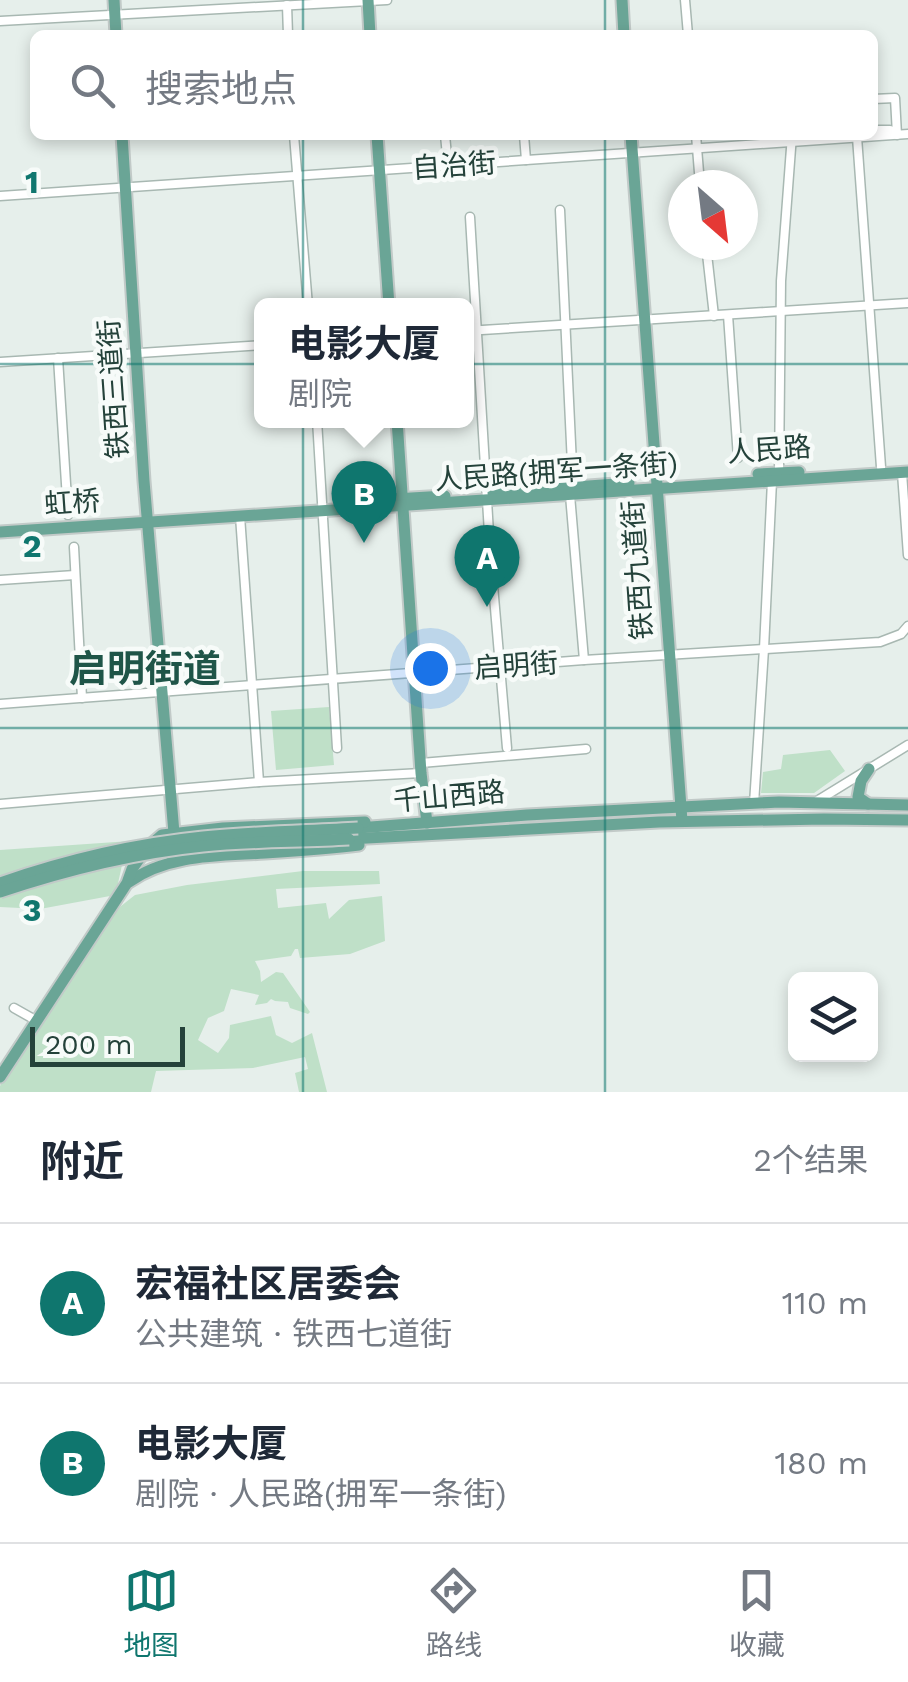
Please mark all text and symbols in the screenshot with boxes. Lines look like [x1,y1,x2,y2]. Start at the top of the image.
search box [30,30,878,140]
icon: search [65,58,120,113]
text: 搜索地点 [145,67,297,111]
street label: 自治街 [411,146,497,185]
text: 1 [25,163,39,201]
north arrow [668,170,758,260]
popup [254,298,474,428]
street label: 铁西三道街 [92,318,135,460]
text: 电影大厦 [288,322,440,366]
text: 剧院 [288,375,352,413]
street label: 人民路 [726,430,812,469]
street label: 人民路(拥军一条街) [433,447,679,496]
pin: B [332,460,396,543]
street label: 虹桥 [43,484,101,521]
street label: 铁西九道街 [616,499,659,641]
pin: A [454,524,520,607]
text: 2 [22,527,42,565]
your location [405,643,456,694]
street label: 启明街 [473,646,559,685]
district label: 启明街道 [69,647,221,691]
street label: 千山西路 [392,775,506,818]
text: 3 [23,891,41,929]
map controls [788,972,878,1062]
button: layers [788,972,878,1062]
scale bar [30,1022,185,1066]
text: 200 m [45,1028,132,1061]
text: 附近 [40,1137,124,1186]
text: 2个结果 [753,1141,868,1179]
text: 宏福社区居委会 [135,1262,401,1306]
text: A [62,1284,83,1322]
text: 110 m [782,1284,868,1322]
text: 公共建筑 · 铁西七道街 [135,1315,452,1353]
text: 电影大厦 [135,1422,287,1466]
text: B [62,1444,83,1482]
text: 180 m [774,1444,868,1482]
text: 剧院 · 人民路(拥军一条街) [135,1475,506,1513]
tab: 地图 [123,1563,179,1663]
tab: 路线 [426,1563,482,1663]
tab: 收藏 [729,1563,785,1663]

